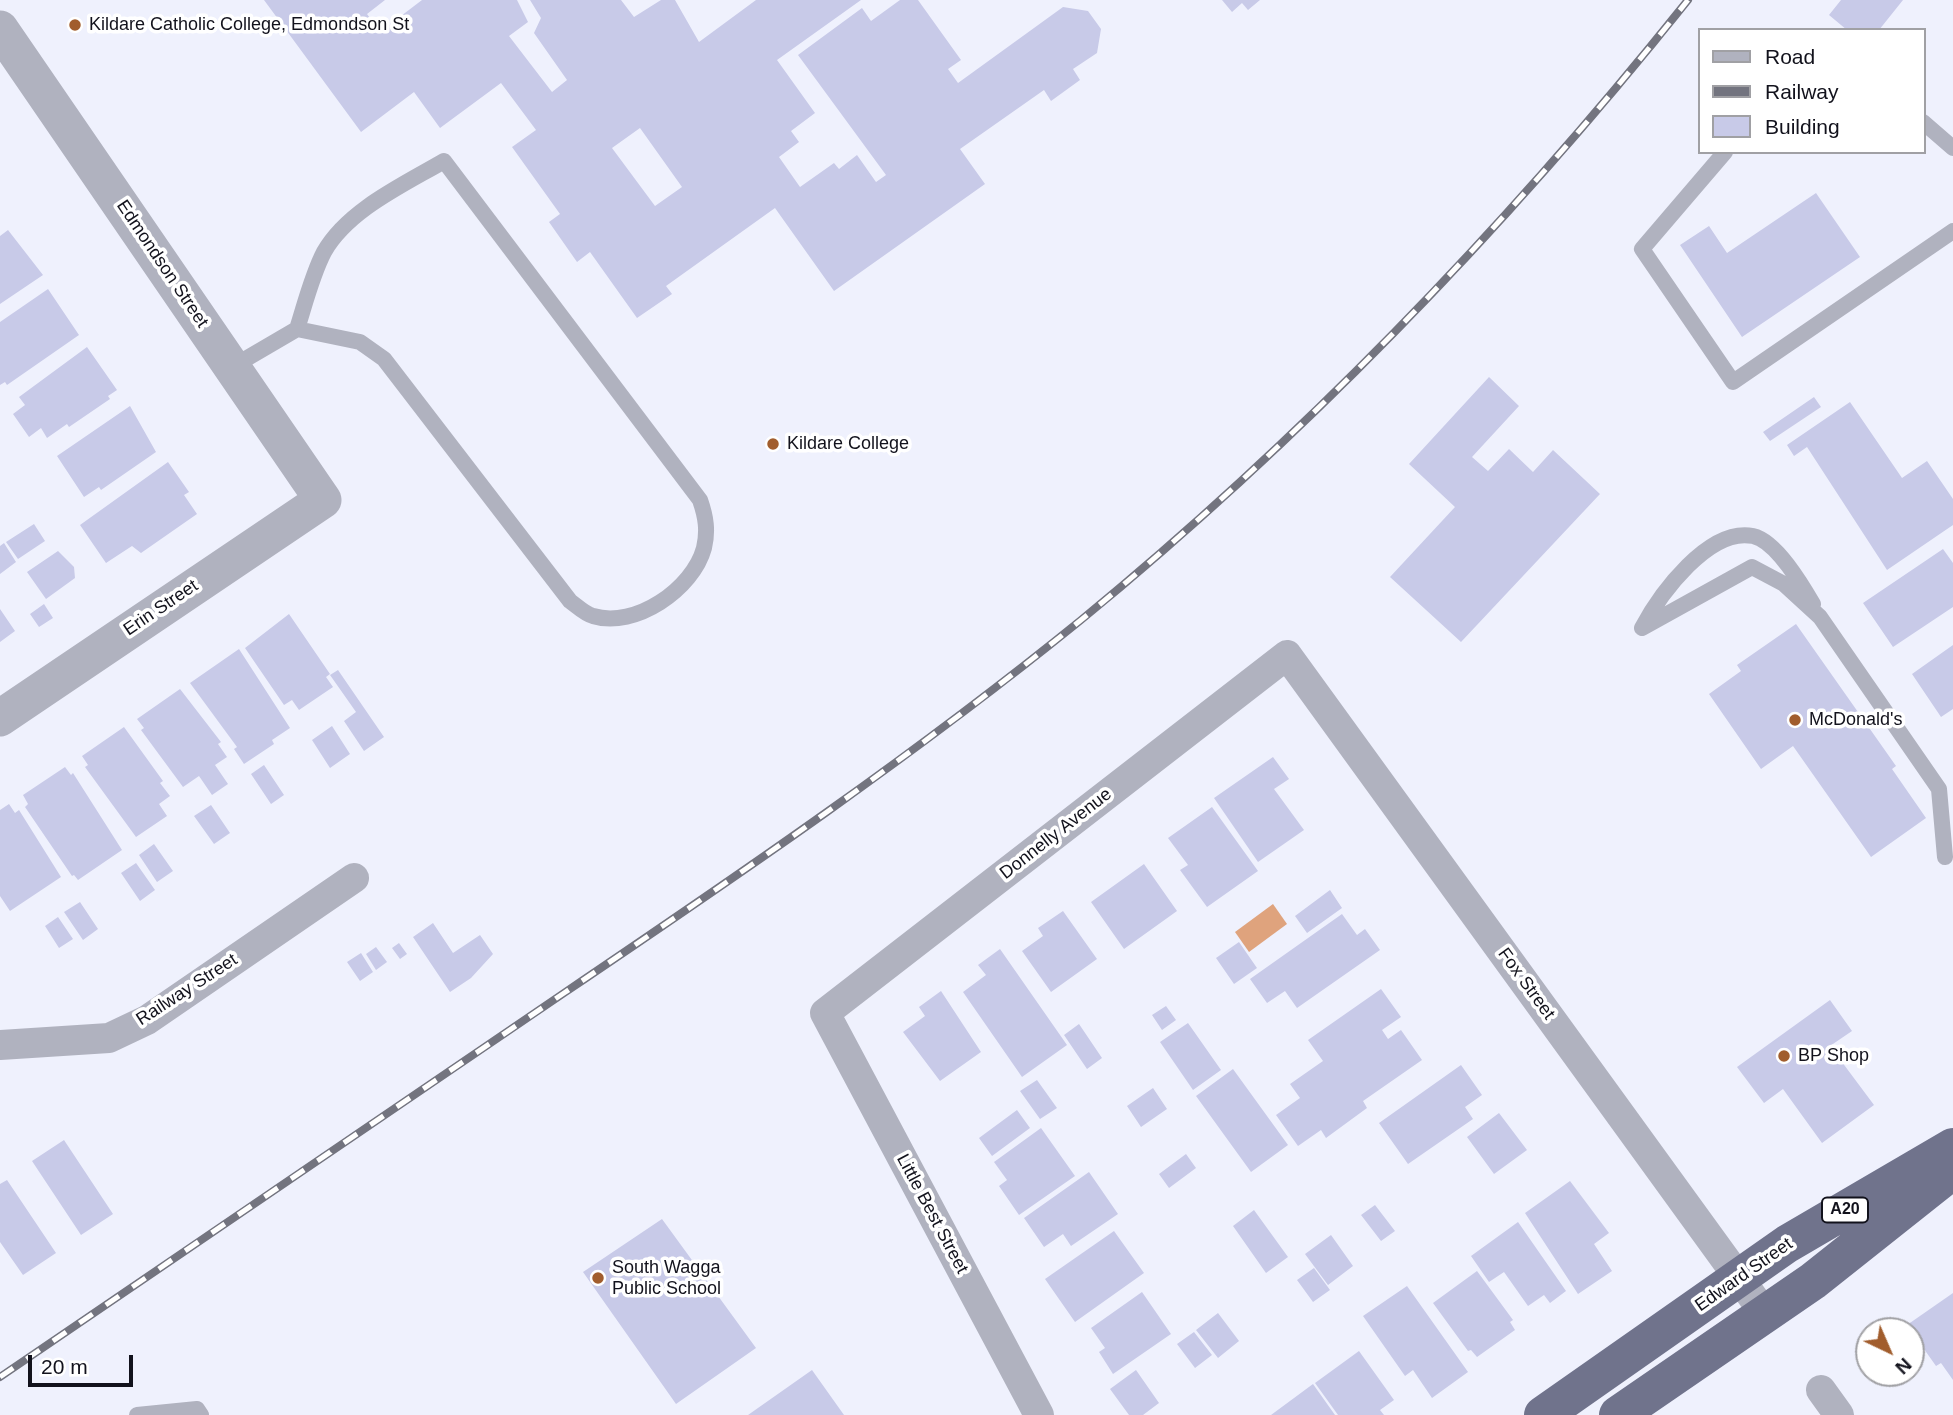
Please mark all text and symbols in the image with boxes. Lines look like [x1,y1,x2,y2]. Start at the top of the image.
place label: Kildare Catholic College, Edmondson St [89,14,409,36]
marker: Kildare Catholic College, Edmondson St [67,17,83,33]
legend [1698,28,1925,154]
text: Road [1765,45,1815,68]
text: Railway [1765,80,1839,103]
text: Building [1765,115,1840,138]
street label: Edmondson Street [111,196,213,332]
place label: Kildare College [787,433,909,455]
marker: Kildare College [765,436,781,452]
street label: Erin Street [120,575,202,641]
place label: McDonald's [1809,709,1902,731]
marker: McDonald's [1787,712,1803,728]
street label: Donnelly Avenue [996,784,1116,884]
street label: Fox Street [1493,944,1559,1024]
street label: Railway Street [132,949,242,1031]
place label: BP Shop [1798,1045,1869,1067]
marker: BP Shop [1776,1048,1792,1064]
street label: Little Best Street [891,1151,973,1277]
road number: A20 [1822,1198,1868,1222]
street label: Edward Street [1691,1233,1797,1317]
place label: South Wagga Public School [612,1257,721,1300]
marker: South Wagga Public School [590,1270,606,1286]
north arrow [1855,1317,1925,1387]
scale bar [32,1342,136,1386]
text: N [1891,1354,1916,1378]
text: 20 m [41,1355,88,1378]

